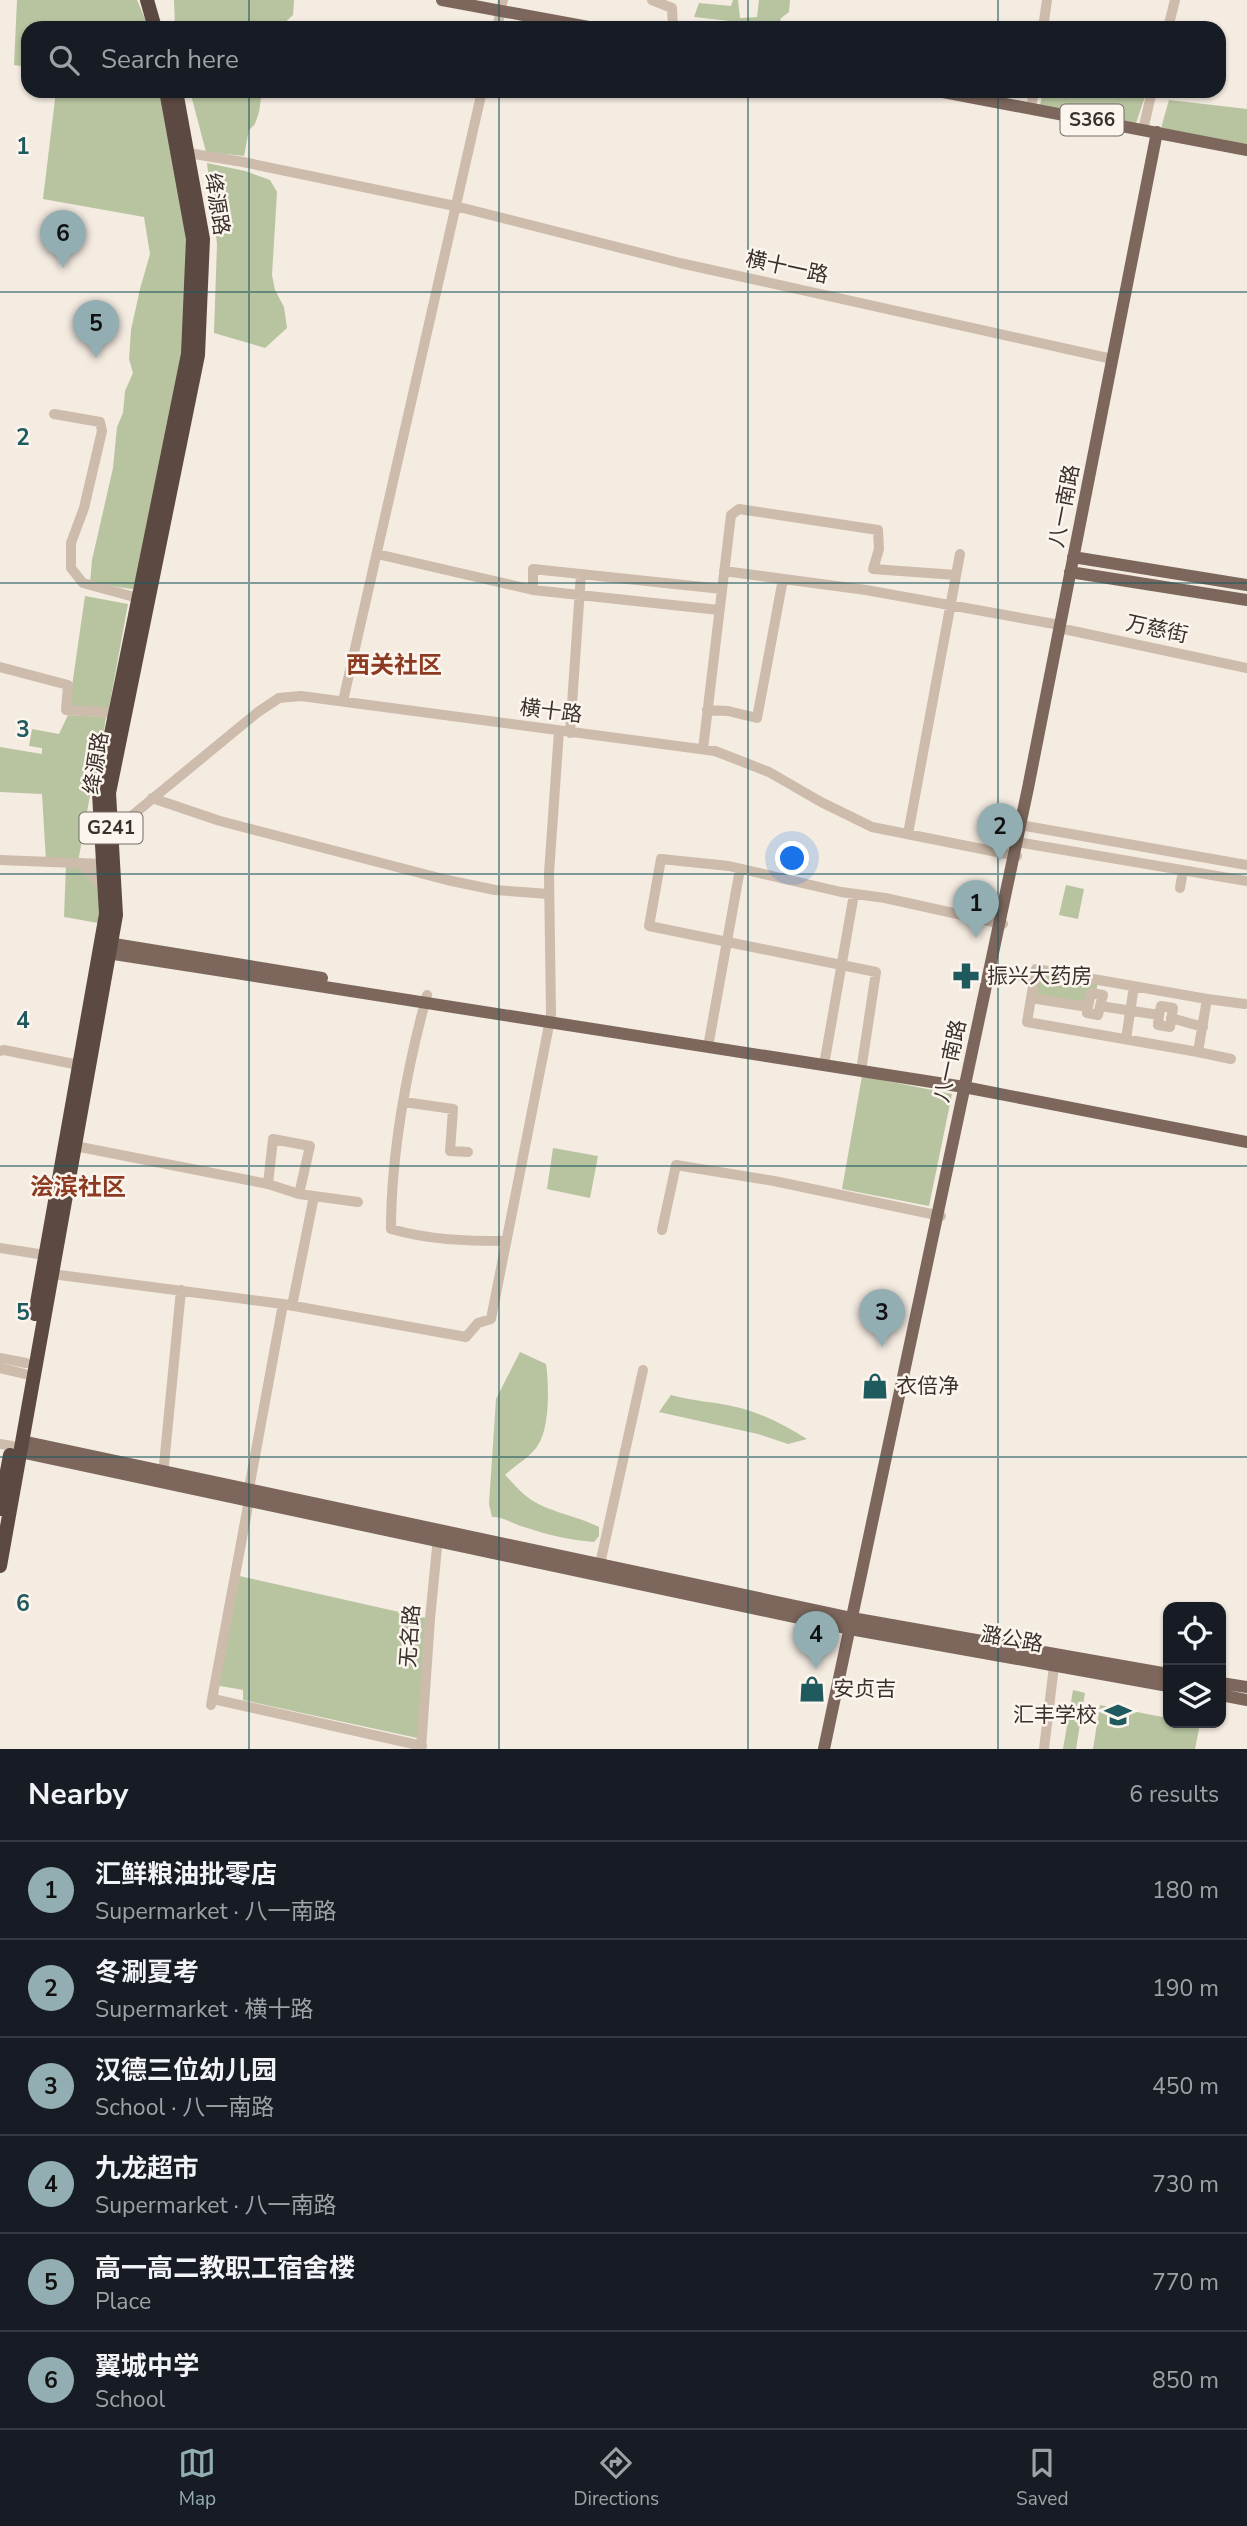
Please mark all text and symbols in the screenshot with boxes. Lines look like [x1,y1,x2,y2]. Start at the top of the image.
search box [21,21,1226,98]
icon: search [45,41,83,79]
text: Search here [101,42,239,77]
road number: S366 [1060,104,1124,136]
text: 1 [16,131,30,162]
street label: 绛源路 [198,171,236,237]
pin: 6 [40,210,86,268]
street label: 横十一路 [743,245,831,289]
pin: 5 [73,300,119,358]
text: 2 [16,422,30,453]
street label: 八一南路 [1042,462,1086,550]
street label: 万慈街 [1123,609,1191,649]
district label: 西关社区 [346,649,442,681]
street label: 横十路 [518,693,584,729]
text: 3 [16,714,30,745]
street label: 绛源路 [77,730,115,796]
pin: 2 [977,803,1023,861]
road number: G241 [80,813,142,844]
your location [775,841,809,875]
pin: 1 [953,880,999,938]
pharmacy icon: 振兴大药房 [951,961,981,991]
place label: 振兴大药房 [987,962,1092,990]
text: 4 [16,1005,30,1036]
street label: 八一南路 [928,1017,972,1105]
district label: 浍滨社区 [30,1171,126,1203]
pin: 3 [859,1289,905,1347]
text: 5 [16,1297,30,1328]
shop icon: 衣倍净 [860,1371,890,1401]
place label: 衣倍净 [896,1372,959,1400]
text: 6 [16,1588,30,1619]
map controls [1163,1602,1226,1728]
button: locate [1163,1602,1226,1665]
street label: 无名路 [394,1604,426,1668]
pin: 4 [793,1611,839,1669]
street label: 潞公路 [979,1620,1045,1658]
button: layers [1163,1665,1226,1728]
shop icon: 安贞吉 [797,1674,827,1704]
place label: 安贞吉 [833,1675,896,1703]
school or university icon: 汇丰学校 [1103,1700,1133,1730]
place label: 汇丰学校 [1013,1701,1097,1729]
text: Nearby [28,1774,128,1815]
text: 6 results [1129,1779,1219,1810]
text: 汇鲜粮油批零店 [95,1857,277,1892]
text: 1 [44,1875,58,1906]
text: 180 m [1152,1875,1219,1906]
text: Supermarket · 八一南路 [95,1896,337,1927]
text: 冬涮夏考 [95,1955,199,1990]
text: 2 [44,1973,58,2004]
text: 190 m [1152,1973,1219,2004]
text: Supermarket · 横十路 [95,1994,314,2025]
text: 汉德三位幼儿园 [95,2053,277,2088]
text: 3 [44,2071,58,2102]
text: 450 m [1152,2071,1219,2102]
text: School · 八一南路 [95,2092,274,2123]
text: 九龙超市 [95,2151,199,2186]
text: 4 [44,2169,58,2200]
text: 730 m [1152,2169,1219,2200]
text: Supermarket · 八一南路 [95,2190,337,2221]
text: 高一高二教职工宿舍楼 [95,2251,355,2286]
text: 5 [44,2267,58,2298]
text: 770 m [1152,2267,1219,2298]
text: Place [95,2286,151,2317]
text: 翼城中学 [95,2349,199,2384]
text: 6 [44,2365,58,2396]
text: 850 m [1152,2365,1219,2396]
text: School [95,2384,165,2415]
tab: Map [178,2444,216,2512]
tab: Directions [573,2444,659,2512]
tab: Saved [1016,2444,1069,2512]

